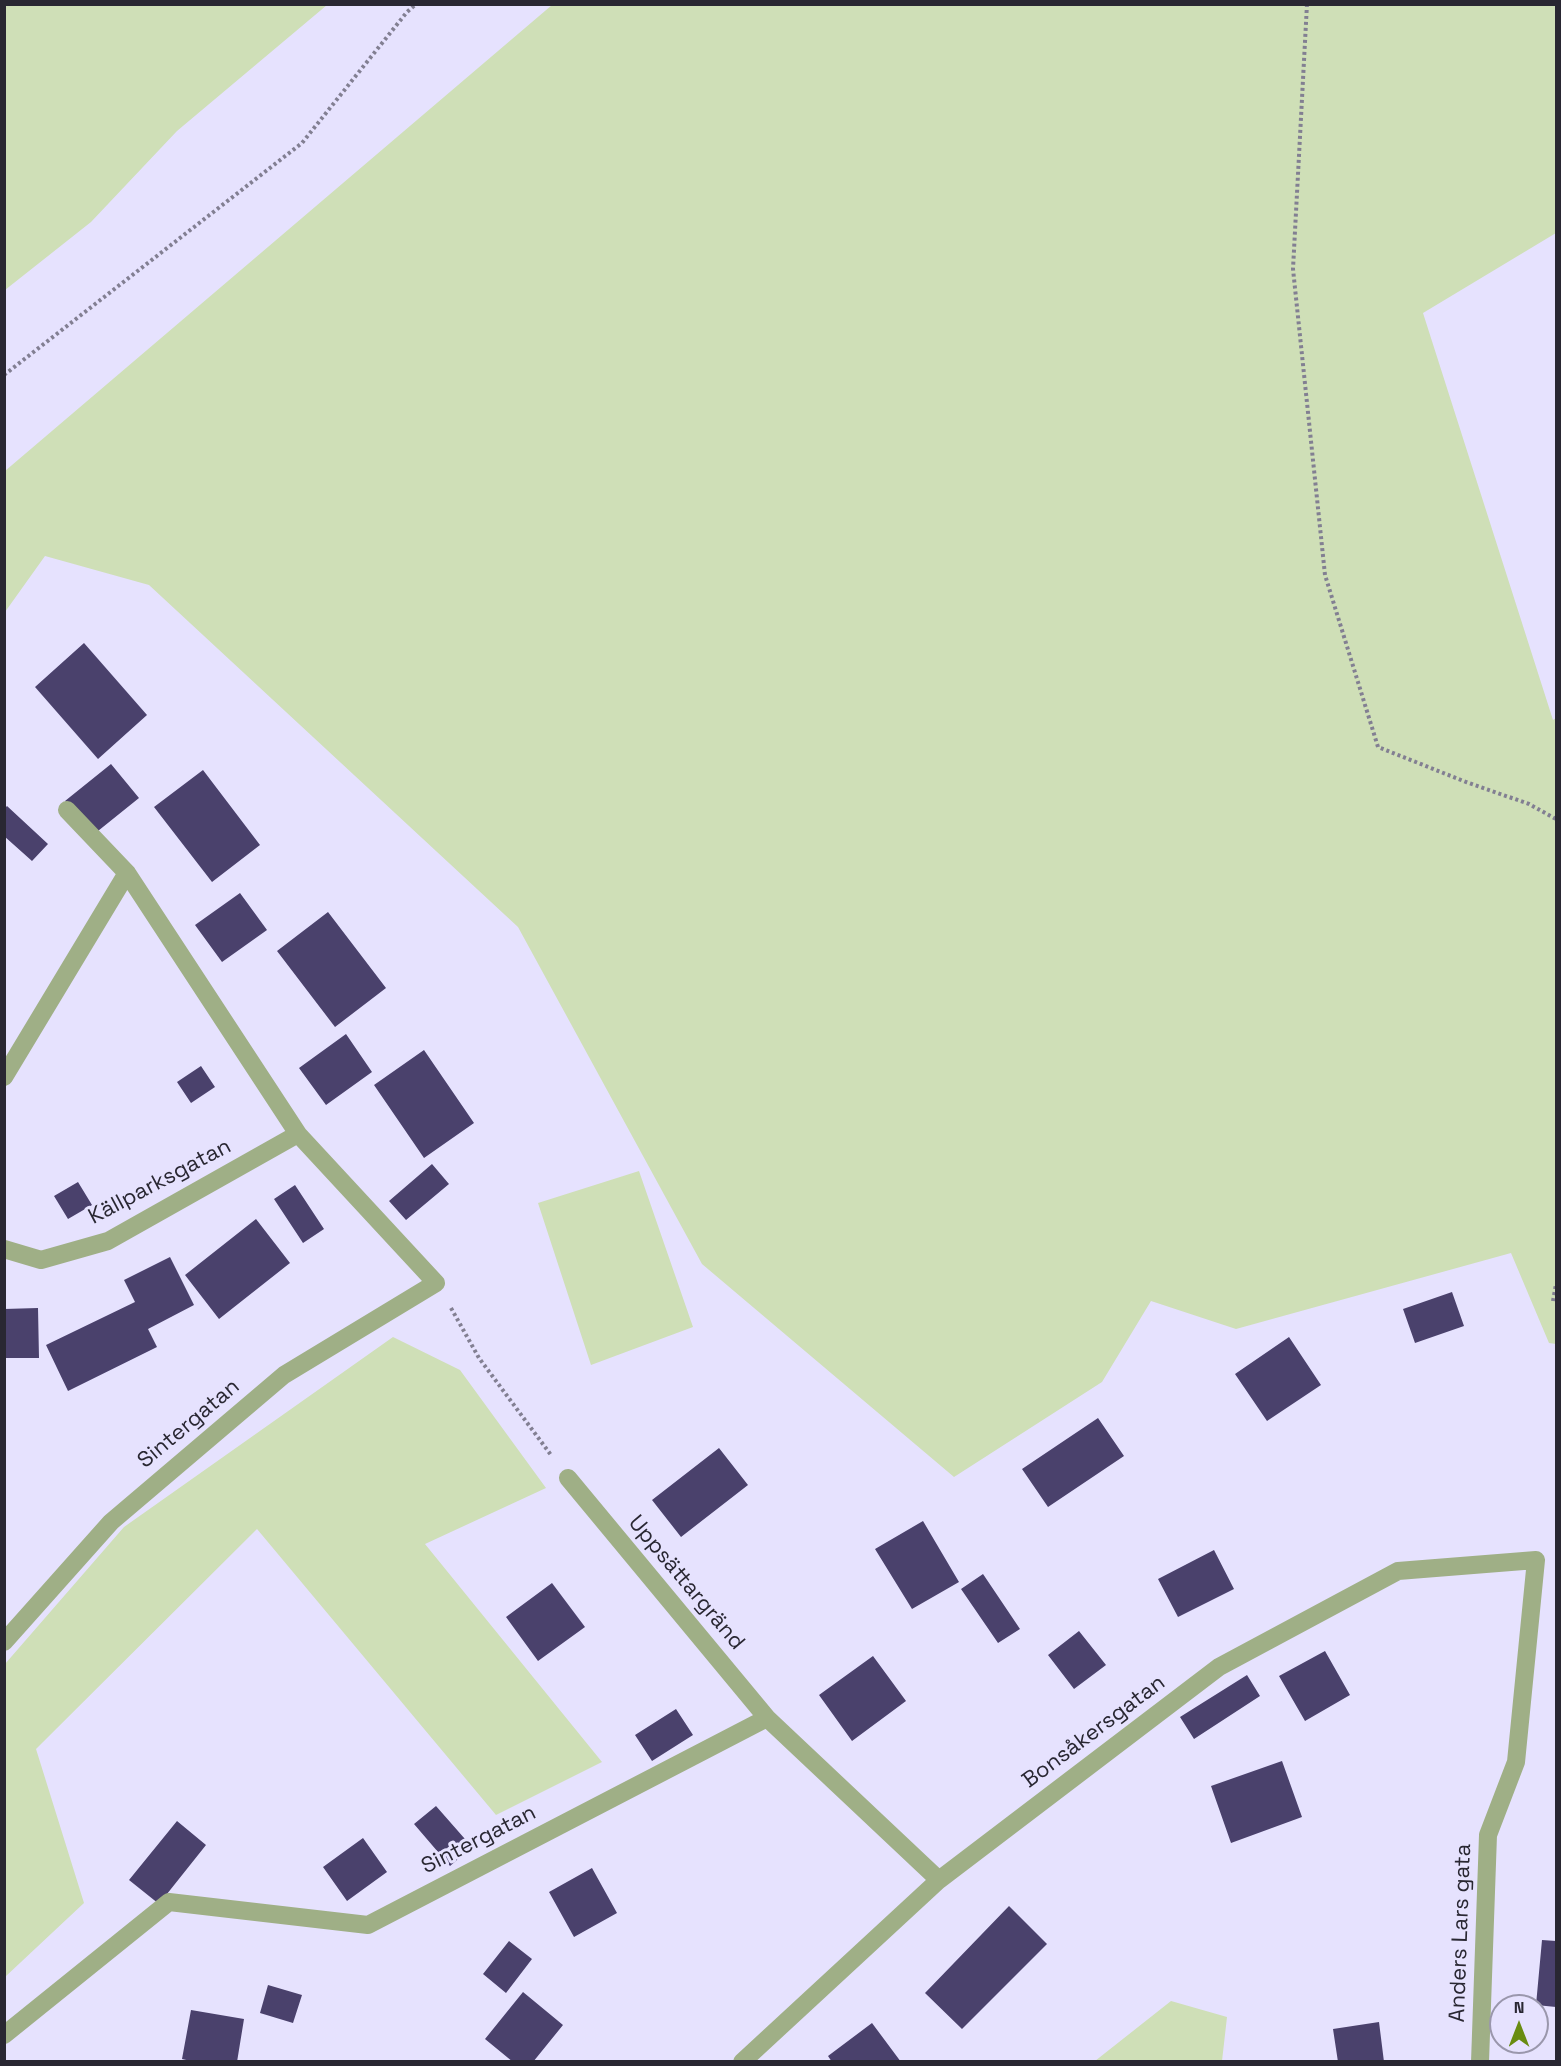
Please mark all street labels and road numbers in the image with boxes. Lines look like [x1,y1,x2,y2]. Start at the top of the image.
street label: Källparksgatan [84,1133,236,1231]
street label: Sintergatan [133,1374,245,1474]
street label: Uppsättargränd [622,1510,750,1656]
street label: Bonsåkersgatan [1017,1670,1171,1794]
street label: Sintergatan [417,1800,541,1880]
street label: Anders Lars gata [1445,1843,1477,2023]

